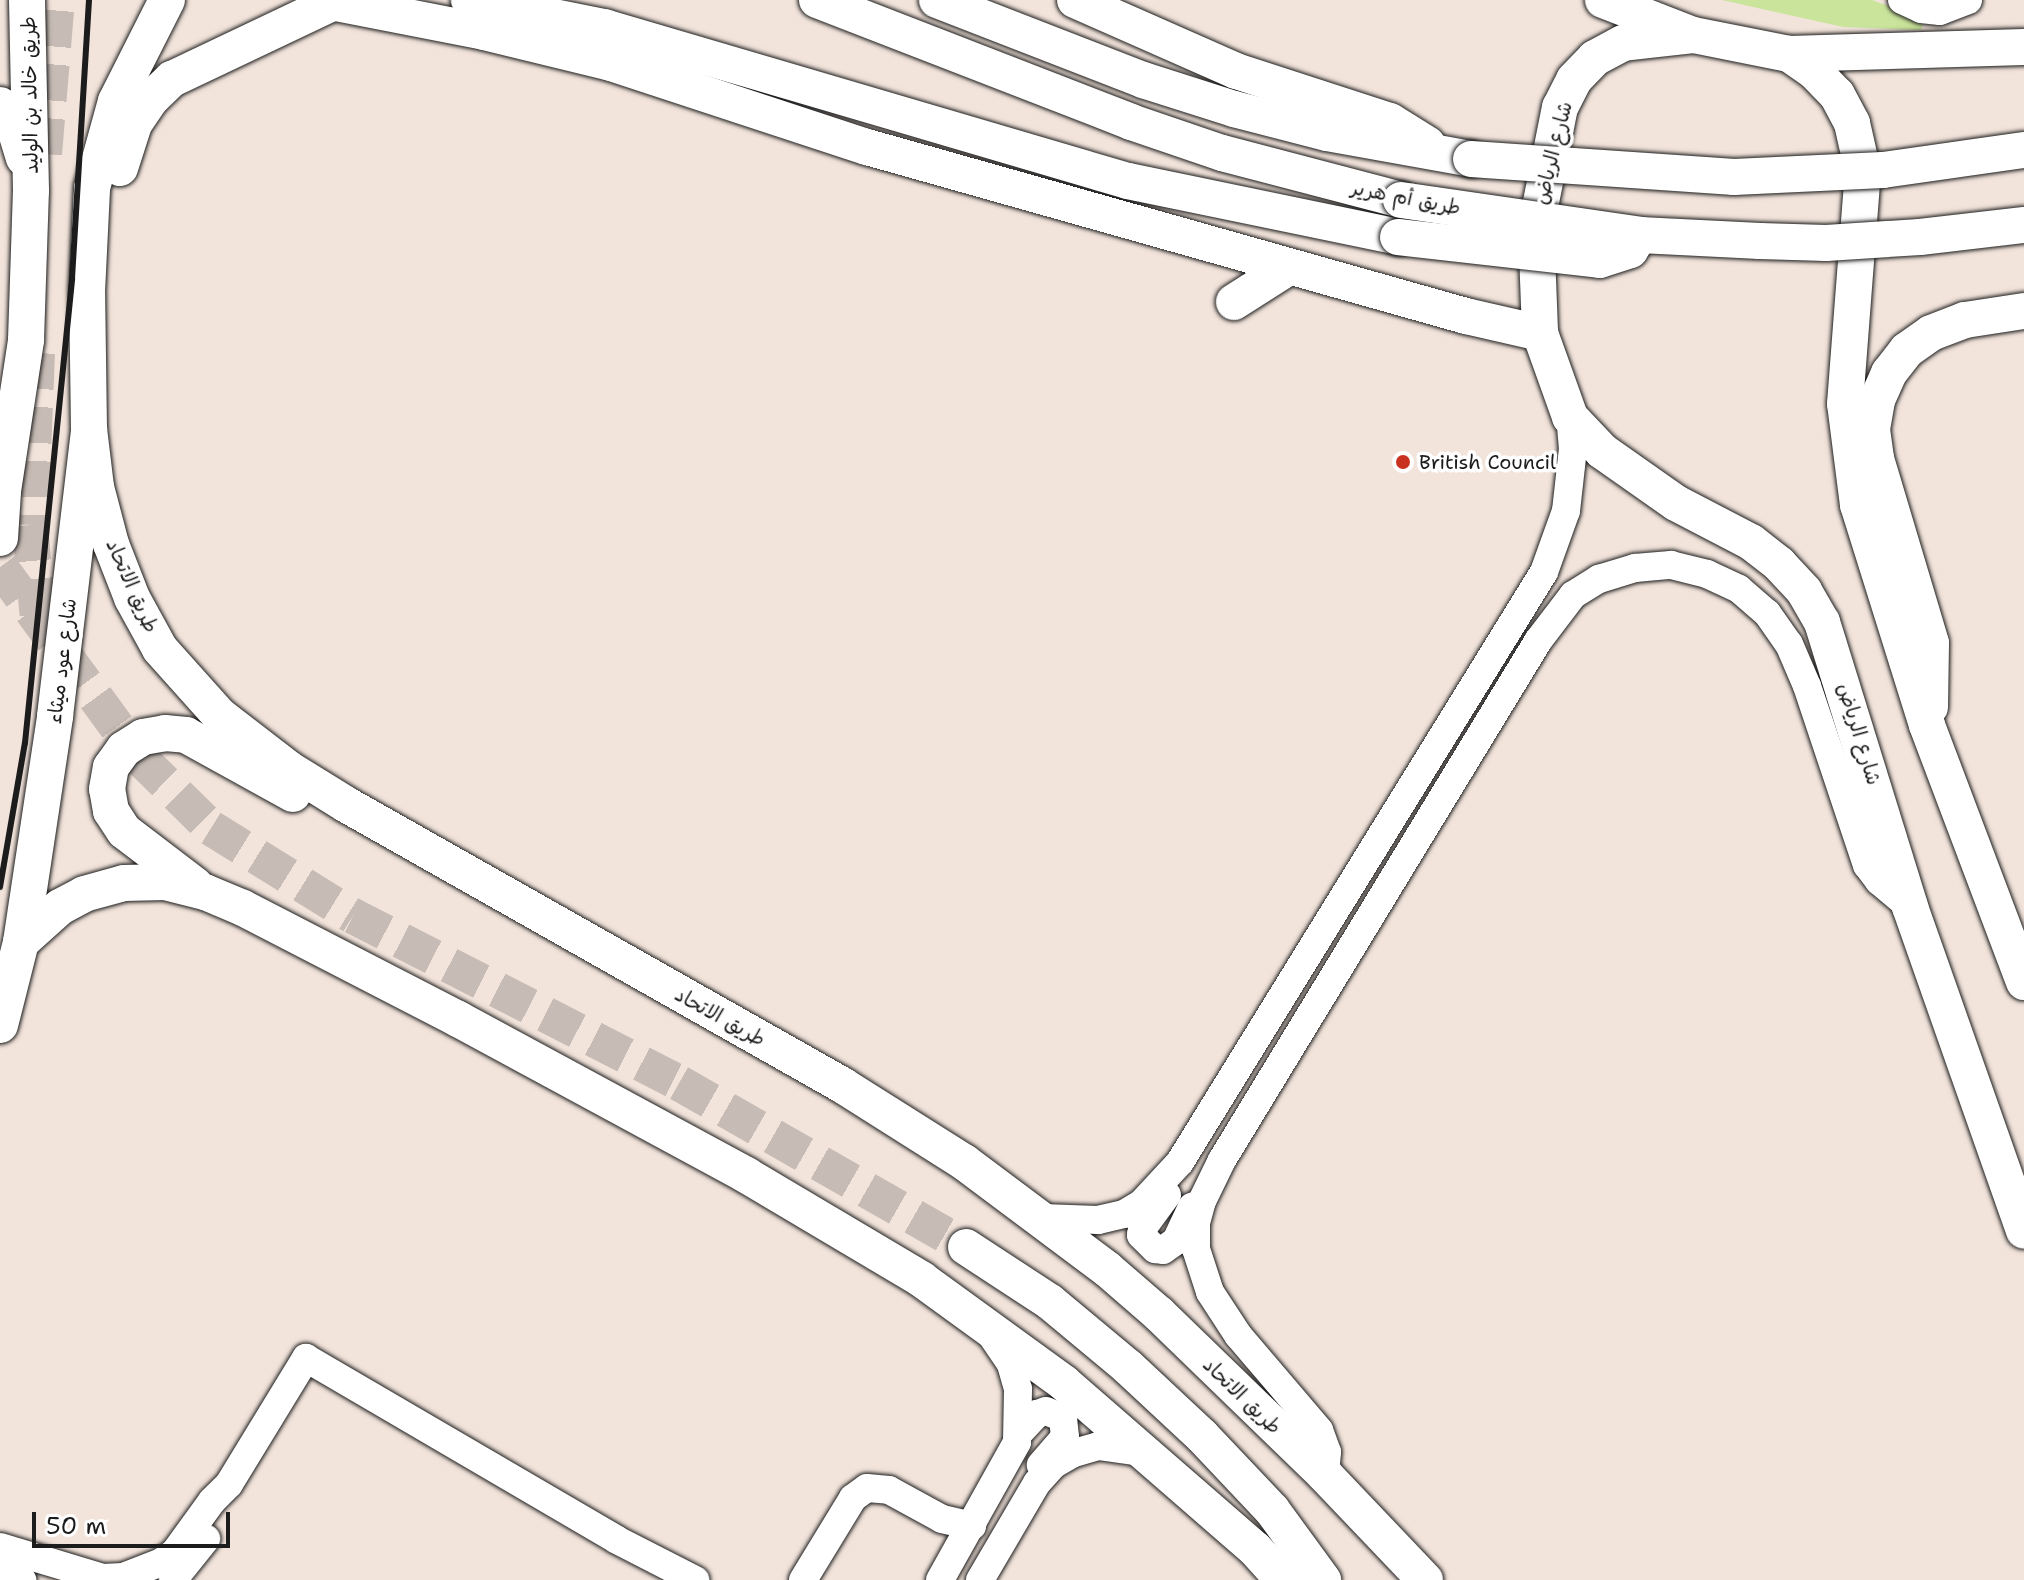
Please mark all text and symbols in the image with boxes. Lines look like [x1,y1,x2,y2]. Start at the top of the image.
street label: طريق خالد بن الوليد [17,16,43,174]
street label: شارع الرياض [1529,99,1577,207]
street label: طريق أم هرير [1349,176,1463,220]
place label: British Council [1419,450,1556,474]
marker: British Council [1394,453,1412,471]
street label: طريق الاتحاد [101,536,163,636]
street label: شارع عود ميثاء [42,597,82,725]
street label: شارع الرياض [1832,680,1886,788]
street label: طريق الاتحاد [671,982,769,1052]
street label: طريق الاتحاد [1198,1353,1286,1439]
scale bar [36,1496,234,1546]
text: 50 m [46,1510,106,1542]

